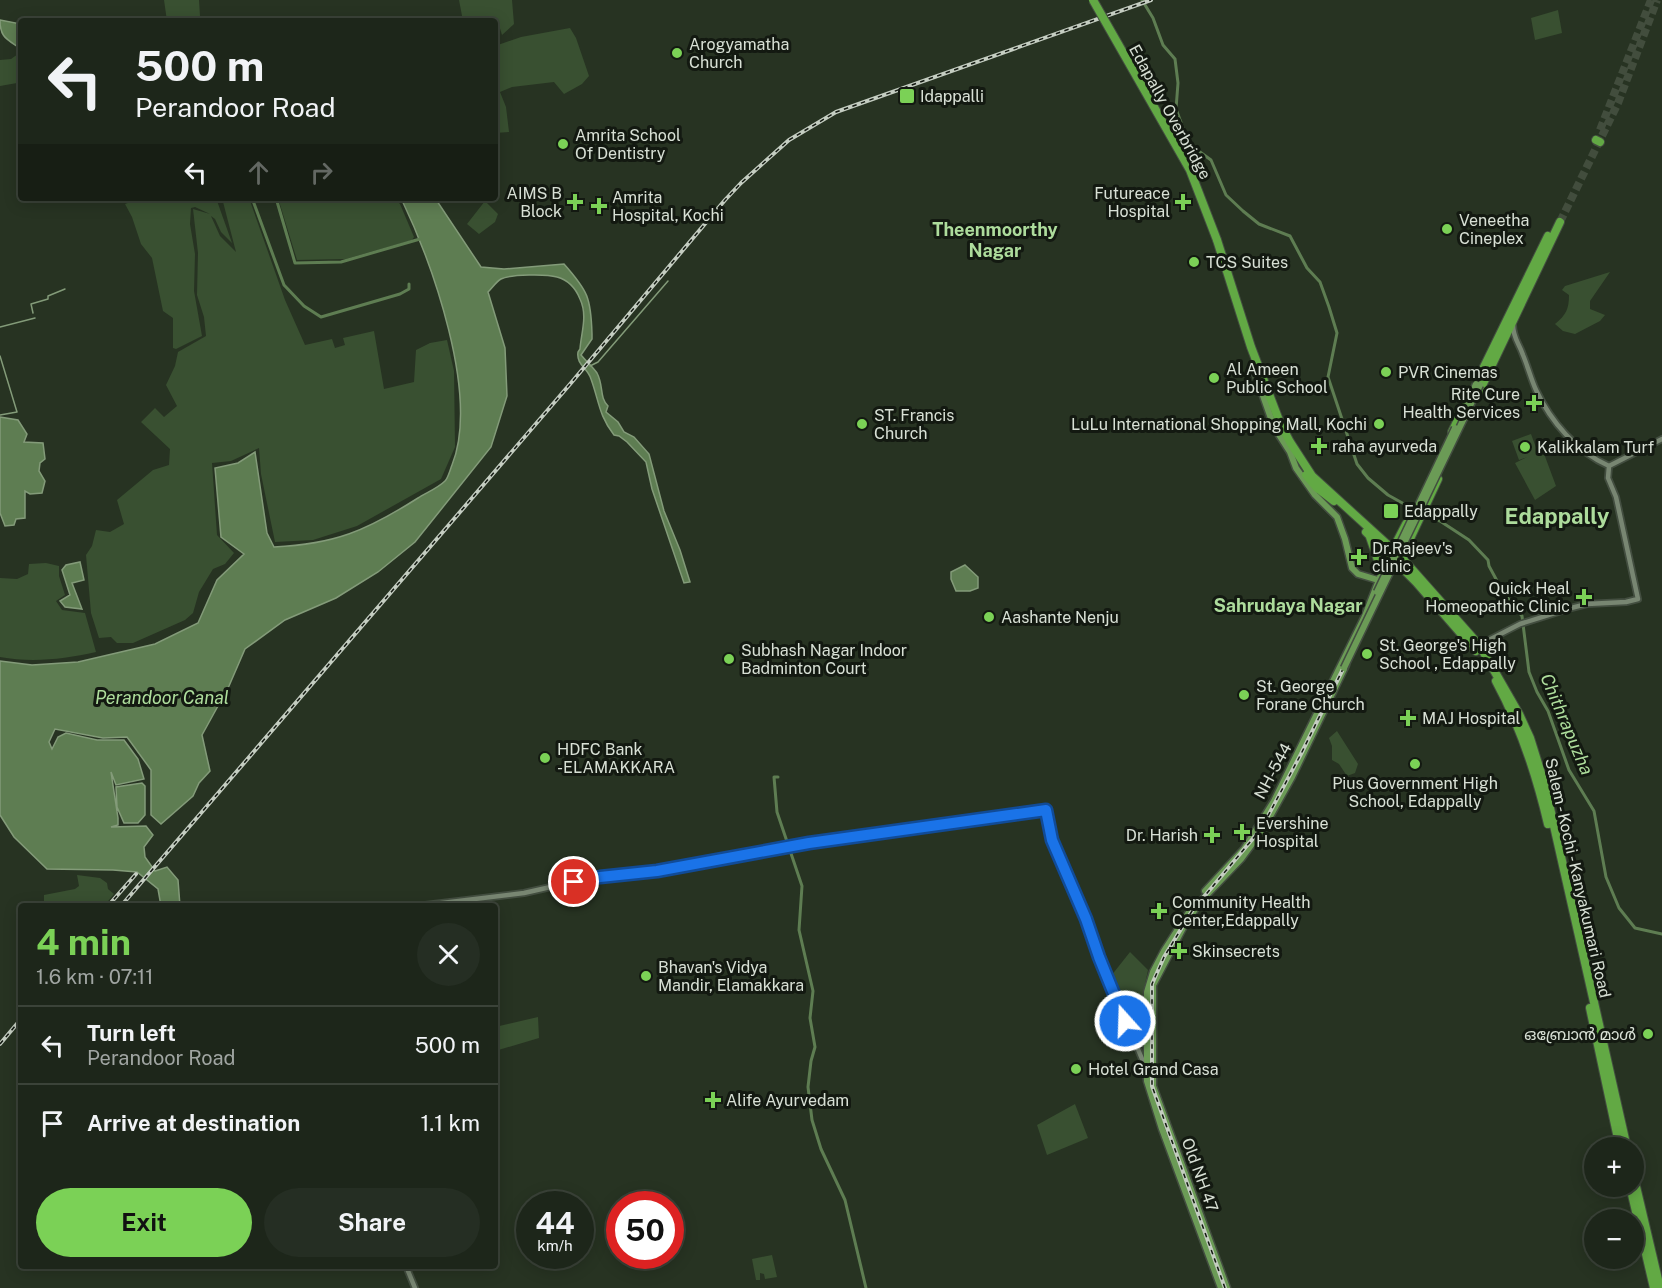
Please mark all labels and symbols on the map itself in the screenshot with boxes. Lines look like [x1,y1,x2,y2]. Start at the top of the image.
place label: Arogyamatha Church [689,35,789,72]
street label: Edapally Overbridge [1125,41,1215,183]
marker: Arogyamatha Church [670,46,684,60]
marker: Idappalli [898,87,916,105]
place label: Idappalli [920,87,984,106]
place label: Amrita School Of Dentistry [575,126,681,163]
marker: Amrita School Of Dentistry [556,137,570,151]
place label: AIMS B Block [507,184,562,221]
place label: Futureace Hospital [1094,184,1170,221]
place label: Amrita Hospital, Kochi [612,188,724,225]
marker: AIMS B Block [566,193,584,211]
marker: Futureace Hospital [1174,193,1192,211]
marker: Amrita Hospital, Kochi [590,197,608,215]
place label: Veneetha Cineplex [1459,211,1529,248]
district label: Theenmoorthy Nagar [932,219,1058,261]
marker: Veneetha Cineplex [1440,222,1454,236]
place label: TCS Suites [1206,253,1288,272]
marker: TCS Suites [1187,255,1201,269]
place label: Al Ameen Public School [1226,360,1328,397]
place label: PVR Cinemas [1398,363,1498,382]
marker: PVR Cinemas [1379,365,1393,379]
marker: Al Ameen Public School [1207,371,1221,385]
place label: Rite Cure Health Services [1402,385,1520,422]
marker: Rite Cure Health Services [1525,394,1543,412]
place label: ST. Francis Church [874,406,954,443]
place label: LuLu International Shopping Mall, Kochi [1071,415,1367,434]
marker: ST. Francis Church [855,417,869,431]
marker: LuLu International Shopping Mall, Kochi [1372,417,1386,431]
marker: raha ayurveda [1310,437,1328,455]
place label: raha ayurveda [1332,437,1437,456]
place label: Kalikkalam Turf [1537,438,1654,457]
marker: Kalikkalam Turf [1518,440,1532,454]
marker: Edappally [1382,502,1400,520]
place label: Edappally [1404,502,1478,521]
district label: Edappally [1505,503,1610,529]
place label: Dr.Rajeev's clinic [1372,539,1453,576]
marker: Dr.Rajeev's clinic [1350,548,1368,566]
place label: Quick Heal Homeopathic Clinic [1425,579,1570,616]
marker: Quick Heal Homeopathic Clinic [1575,588,1593,606]
district label: Sahrudaya Nagar [1213,595,1363,616]
place label: Aashante Nenju [1001,608,1119,627]
marker: Aashante Nenju [982,610,996,624]
place label: St. George's High School , Edappally [1379,636,1516,673]
place label: Subhash Nagar Indoor Badminton Court [741,641,907,678]
marker: St. George's High School , Edappally [1360,647,1374,661]
marker: Subhash Nagar Indoor Badminton Court [722,652,736,666]
water label: Chithrapuzha [1536,670,1598,778]
place label: St. George Forane Church [1256,677,1365,714]
water label: Perandoor Canal [95,687,229,708]
marker: St. George Forane Church [1237,688,1251,702]
marker: MAJ Hospital [1399,709,1417,727]
place label: MAJ Hospital [1422,709,1521,728]
place label: HDFC Bank -ELAMAKKARA [557,740,675,777]
street label: NH-544 [1250,740,1296,802]
marker: HDFC Bank -ELAMAKKARA [538,751,552,765]
street label: Salem - Kochi - Kanyakumari Road [1541,756,1615,1000]
marker: Pius Government High School, Edappally [1408,757,1422,771]
place label: Pius Government High School, Edappally [1332,774,1498,811]
place label: Evershine Hospital [1256,814,1329,851]
marker: Evershine Hospital [1233,823,1251,841]
place label: Dr. Harish [1126,826,1198,845]
marker: Dr. Harish [1203,826,1221,844]
pin [548,856,599,907]
place label: Community Health Center,Edappally [1172,893,1311,930]
marker: Community Health Center,Edappally [1150,902,1168,920]
marker: Skinsecrets [1170,942,1188,960]
place label: Skinsecrets [1192,942,1280,961]
place label: Bhavan's Vidya Mandir, Elamakkara [658,958,804,995]
marker: Bhavan's Vidya Mandir, Elamakkara [639,969,653,983]
position arrow [1093,989,1157,1053]
place label: ഒബ്രോൻ മാൾ [1524,1025,1636,1044]
marker: ഒബ്രോൻ മാൾ [1641,1027,1655,1041]
place label: Hotel Grand Casa [1088,1060,1218,1079]
marker: Hotel Grand Casa [1069,1062,1083,1076]
marker: Alife Ayurvedam [704,1091,722,1109]
place label: Alife Ayurvedam [726,1091,849,1110]
street label: Old NH 47 [1178,1135,1222,1215]
speed limit sign: 50 [606,1191,684,1269]

